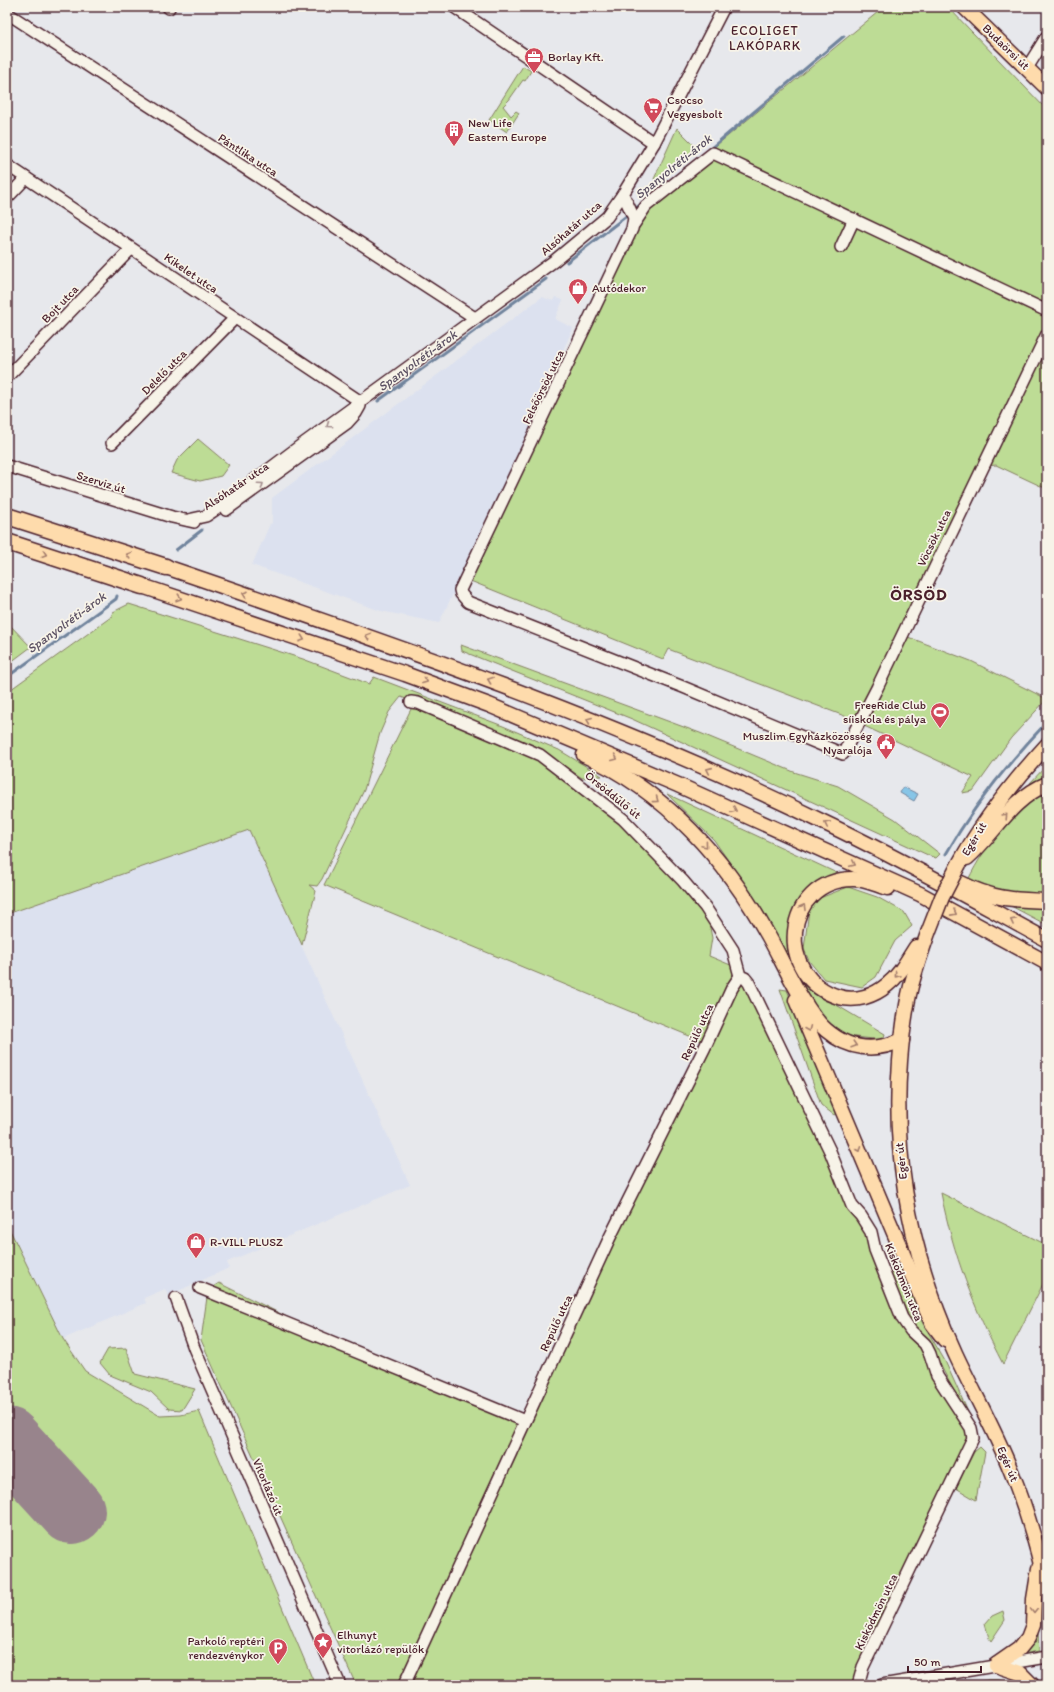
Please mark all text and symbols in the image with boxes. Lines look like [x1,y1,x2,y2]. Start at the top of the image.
street label: Budaörsi út [980,21,1033,73]
district label: ECOLIGET LAKÓPARK [729,23,801,53]
office icon: Borlay Kft. [523,46,545,74]
place label: Borlay Kft. [548,50,604,64]
place label: Csocso Vegyesbolt [667,93,723,121]
supermarket icon: Csocso Vegyesbolt [642,96,664,124]
place label: New Life Eastern Europe [468,116,547,144]
building icon: New Life Eastern Europe [443,119,465,147]
water label: Spanyolréti-árok [632,130,716,202]
street label: Pántlika utca [216,131,281,180]
street label: Alsóhatár utca [538,197,605,258]
street label: Kikelet utca [162,250,221,296]
shop icon: Autódekor [567,277,589,305]
place label: Autódekor [592,281,646,295]
street label: Bojt utca [39,282,82,326]
water label: Spanyolréti-árok [375,326,461,394]
street label: Delelő utca [138,346,190,398]
street label: Felsőörsöd utca [519,348,567,426]
one-way arrow [326,420,333,428]
street label: Alsóhatár utca [201,459,272,513]
street label: Szerviz út [75,468,128,496]
one-way arrow [257,483,264,490]
street label: Vöcsök utca [914,507,954,569]
one-way arrow [40,549,47,558]
one-way arrow [125,551,132,560]
district label: ÖRSÖD [890,585,948,604]
water label: Spanyolréti-árok [24,588,110,656]
one-way arrow [241,590,248,598]
one-way arrow [175,593,182,602]
one-way arrow [364,632,371,640]
one-way arrow [299,634,306,642]
one-way arrow [422,676,429,685]
one-way arrow [486,676,493,685]
place label: FreeRide Club síiskola és pálya [843,698,927,726]
sports icon: FreeRide Club síiskola és pálya [929,701,951,729]
one-way arrow [585,716,592,724]
place label: Muszlim Egyházközösség Nyaralója [743,729,873,757]
public building icon: Muszlim Egyházközösség Nyaralója [875,732,897,760]
one-way arrow [612,754,619,762]
one-way arrow [705,767,713,775]
street label: Örsöddűlő út [582,768,644,822]
one-way arrow [652,795,659,803]
one-way arrow [730,805,738,813]
one-way arrow [1000,813,1008,821]
street label: Egér út [958,819,990,858]
one-way arrow [824,821,831,829]
one-way arrow [701,840,708,848]
one-way arrow [849,859,856,867]
one-way arrow [799,904,806,911]
one-way arrow [950,908,958,916]
one-way arrow [1009,918,1017,926]
one-way arrow [895,971,902,978]
street label: Repülő utca [678,1001,717,1063]
one-way arrow [804,1025,812,1032]
one-way arrow [851,1040,858,1049]
street label: Egér út [892,1141,910,1180]
one-way arrow [854,1145,862,1152]
shop icon: R-VILL PLUSZ [185,1231,207,1259]
place label: R-VILL PLUSZ [210,1235,283,1249]
street label: Kisködmön utca [882,1241,926,1323]
street label: Repülő utca [537,1292,576,1354]
street label: Egér út [994,1444,1022,1484]
street label: Vitorlázó út [250,1456,286,1518]
street label: Kisködmön utca [852,1572,900,1652]
one-way arrow [1030,1608,1038,1614]
place label: Elhunyt vitorlázó repülők [337,1628,425,1656]
place icon: Elhunyt vitorlázó repülők [312,1631,334,1659]
place label: Parkoló reptéri rendezvénykor [188,1634,264,1662]
parking icon: Parkoló reptéri rendezvénykor [267,1637,289,1665]
scale bar [908,1648,981,1674]
text: 50 m [914,1655,940,1669]

